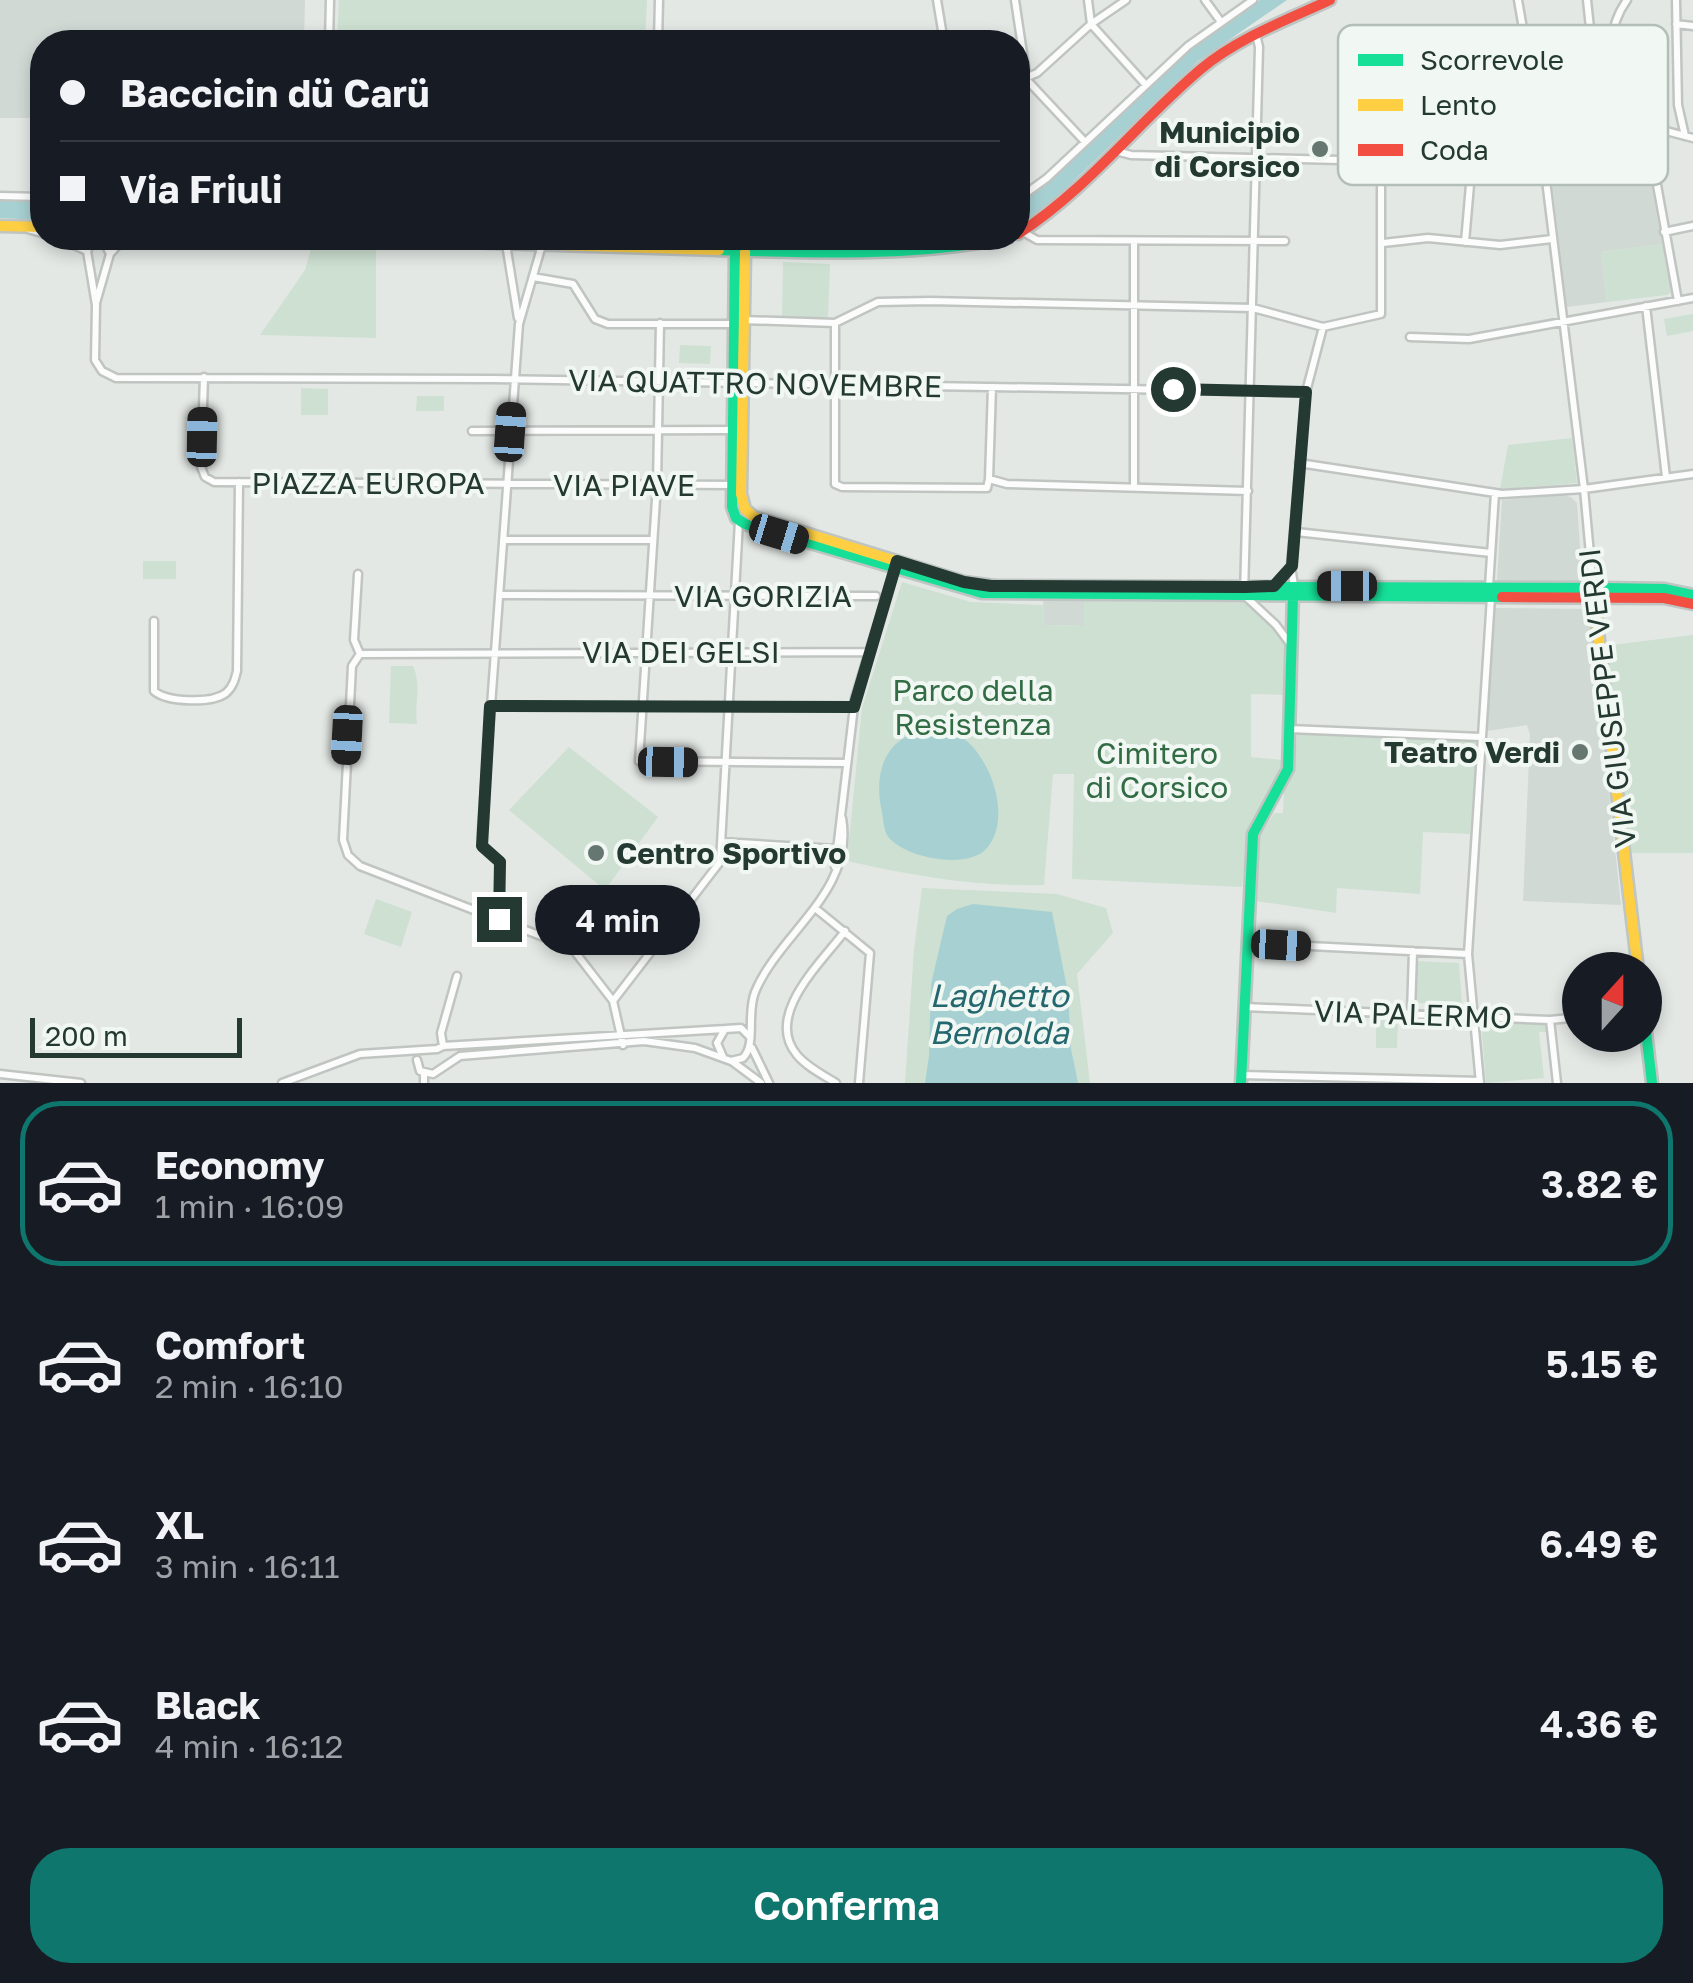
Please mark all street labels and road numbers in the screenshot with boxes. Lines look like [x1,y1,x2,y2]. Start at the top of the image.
street label: VIA QUATTRO NOVEMBRE [568,362,942,404]
street label: PIAZZA EUROPA [251,465,485,501]
street label: VIA PIAVE [553,467,695,503]
street label: VIA GIUSEPPE VERDI [1571,546,1643,850]
street label: VIA GORIZIA [674,578,852,614]
street label: VIA DEI GELSI [582,634,780,670]
street label: VIA PALERMO [1313,993,1513,1035]

